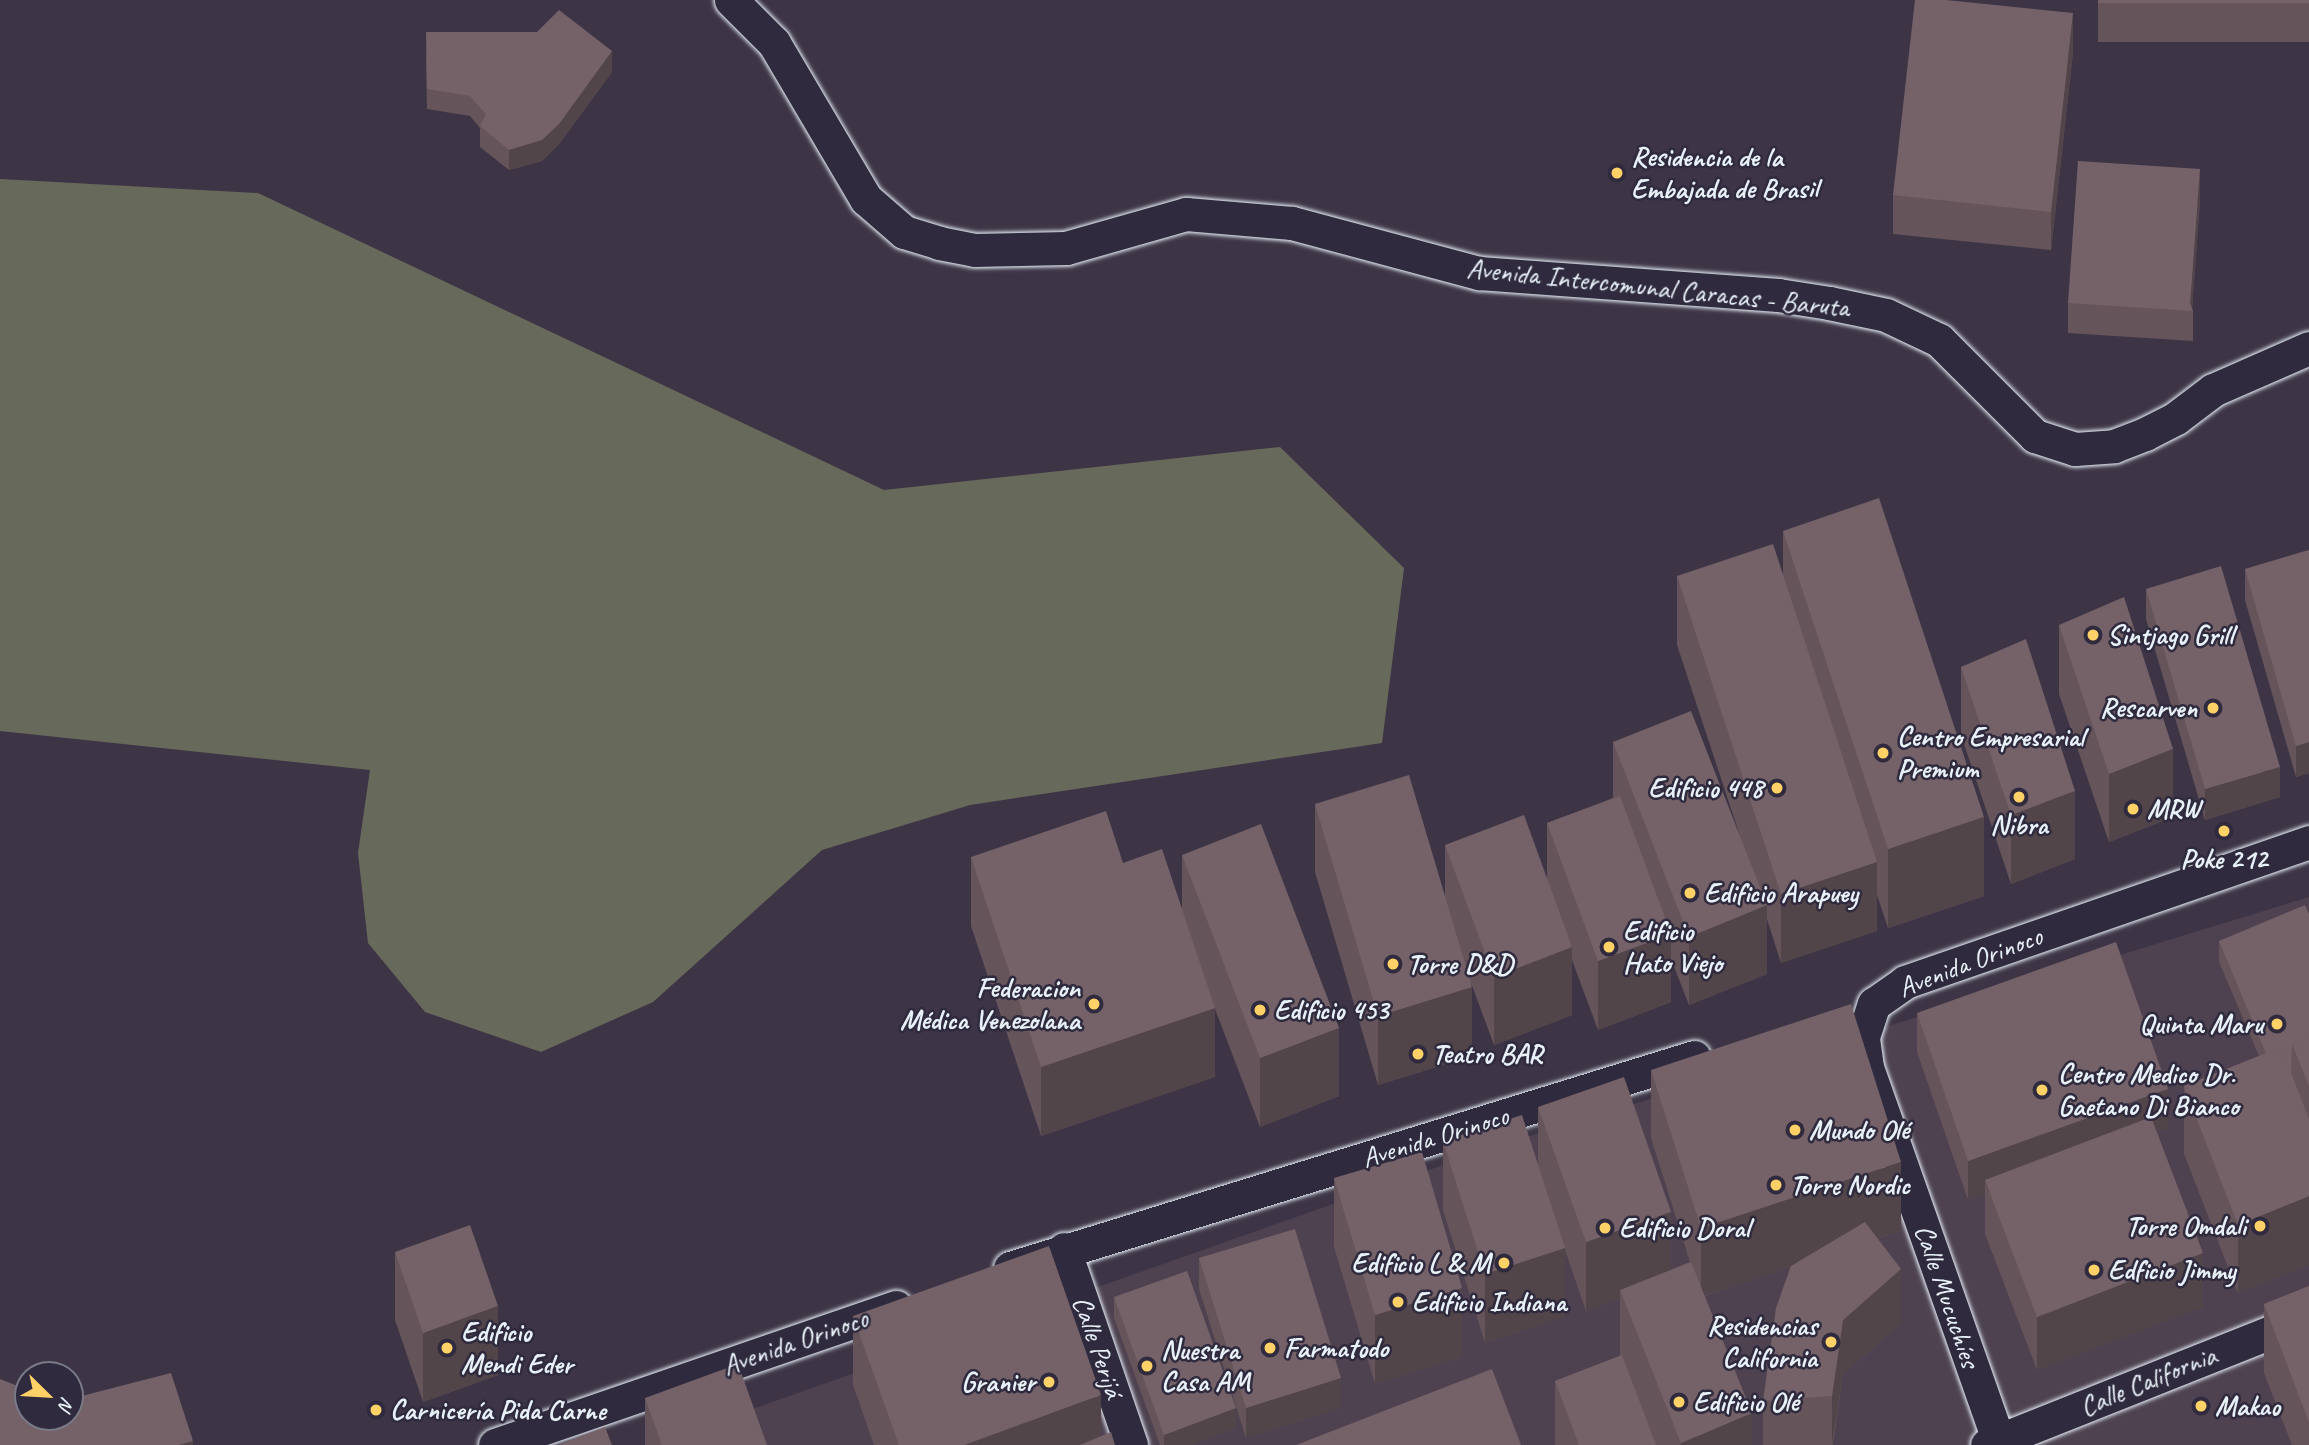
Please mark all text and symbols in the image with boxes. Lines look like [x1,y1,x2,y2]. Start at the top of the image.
place label: Residencia de la Embajada de Brasil [1631,140,1819,206]
marker: Residencia de la Embajada de Brasil [1609,165,1625,181]
street label: Avenida Intercomunal Caracas - Baruta [1466,251,1850,325]
place label: Sintjago Grill [2107,618,2233,652]
marker: Sintjago Grill [2085,627,2101,643]
place label: Rescarven [2100,691,2197,725]
marker: Rescarven [2203,698,2223,718]
place label: Centro Empresarial Premium [1897,720,2084,786]
marker: Centro Empresarial Premium [1875,745,1891,761]
place label: Edificio 448 [1648,771,1763,805]
marker: Edificio 448 [1769,780,1785,796]
marker: Nibra [2011,789,2027,805]
place label: MRW [2147,792,2200,826]
marker: MRW [2125,801,2141,817]
place label: Nibra [1990,808,2048,842]
marker: Poke 212 [2216,823,2232,839]
place label: Poke 212 [2181,842,2267,876]
place label: Edificio Arapuey [1704,876,1857,910]
marker: Edificio Arapuey [1682,885,1698,901]
place label: Edificio Hato Viejo [1623,914,1722,980]
street label: Avenida Orinoco [1893,919,2047,1005]
marker: Edificio Hato Viejo [1601,939,1617,955]
place label: Torre D&D [1407,947,1512,981]
marker: Torre D&D [1385,956,1401,972]
place label: Federacion Médica Venezolana [900,971,1080,1037]
place label: Edificio 453 [1274,993,1388,1027]
marker: Federacion Médica Venezolana [1086,996,1102,1012]
marker: Edificio 453 [1252,1002,1268,1018]
place label: Quinta Maru [2139,1007,2263,1041]
marker: Quinta Maru [2269,1016,2285,1032]
place label: Teatro BAR [1432,1037,1542,1071]
marker: Teatro BAR [1410,1046,1426,1062]
place label: Centro Medico Dr. Gaetano Di Bianco [2058,1057,2239,1123]
marker: Centro Medico Dr. Gaetano Di Bianco [2032,1080,2052,1100]
street label: Avenida Orinoco [1358,1099,1512,1175]
place label: Mundo Olé [1809,1113,1909,1147]
marker: Mundo Olé [1787,1122,1803,1138]
place label: Torre Nordic [1790,1168,1912,1202]
marker: Torre Nordic [1768,1177,1784,1193]
place label: Torre Omdali [2124,1209,2246,1243]
place label: Edificio Doral [1619,1211,1749,1245]
marker: Torre Omdali [2252,1218,2268,1234]
marker: Edificio Doral [1597,1220,1613,1236]
street label: Calle Mucuchíes [1907,1221,1987,1371]
place label: Edificio L & M [1351,1246,1490,1280]
place label: Edficio Jimmy [2108,1253,2237,1287]
marker: Edificio L & M [1496,1255,1512,1271]
marker: Edficio Jimmy [2086,1262,2102,1278]
place label: Edificio Indiana [1412,1285,1566,1319]
street label: Calle Perijá [1065,1292,1131,1402]
marker: Edificio Indiana [1390,1294,1406,1310]
street label: Avenida Orinoco [718,1301,872,1383]
place label: Residencias California [1707,1309,1817,1375]
place label: Edificio Mendi Eder [461,1315,573,1381]
place label: Farmatodo [1284,1331,1388,1365]
place label: Nuestra Casa AM [1161,1333,1250,1399]
marker: Residencias California [1823,1334,1839,1350]
street label: Calle California [2075,1339,2221,1423]
marker: Edificio Mendi Eder [439,1340,455,1356]
marker: Farmatodo [1262,1340,1278,1356]
marker: Nuestra Casa AM [1139,1358,1155,1374]
north arrow [14,1361,84,1431]
place label: Granier [961,1365,1035,1399]
marker: Granier [1041,1374,1057,1390]
place label: Edificio Olé [1693,1385,1799,1419]
place label: Makao [2215,1389,2280,1423]
text: N [53,1393,80,1414]
place label: Carnicería Pida Carne [390,1393,605,1427]
marker: Edificio Olé [1671,1394,1687,1410]
marker: Makao [2193,1398,2209,1414]
marker: Carnicería Pida Carne [368,1402,384,1418]

